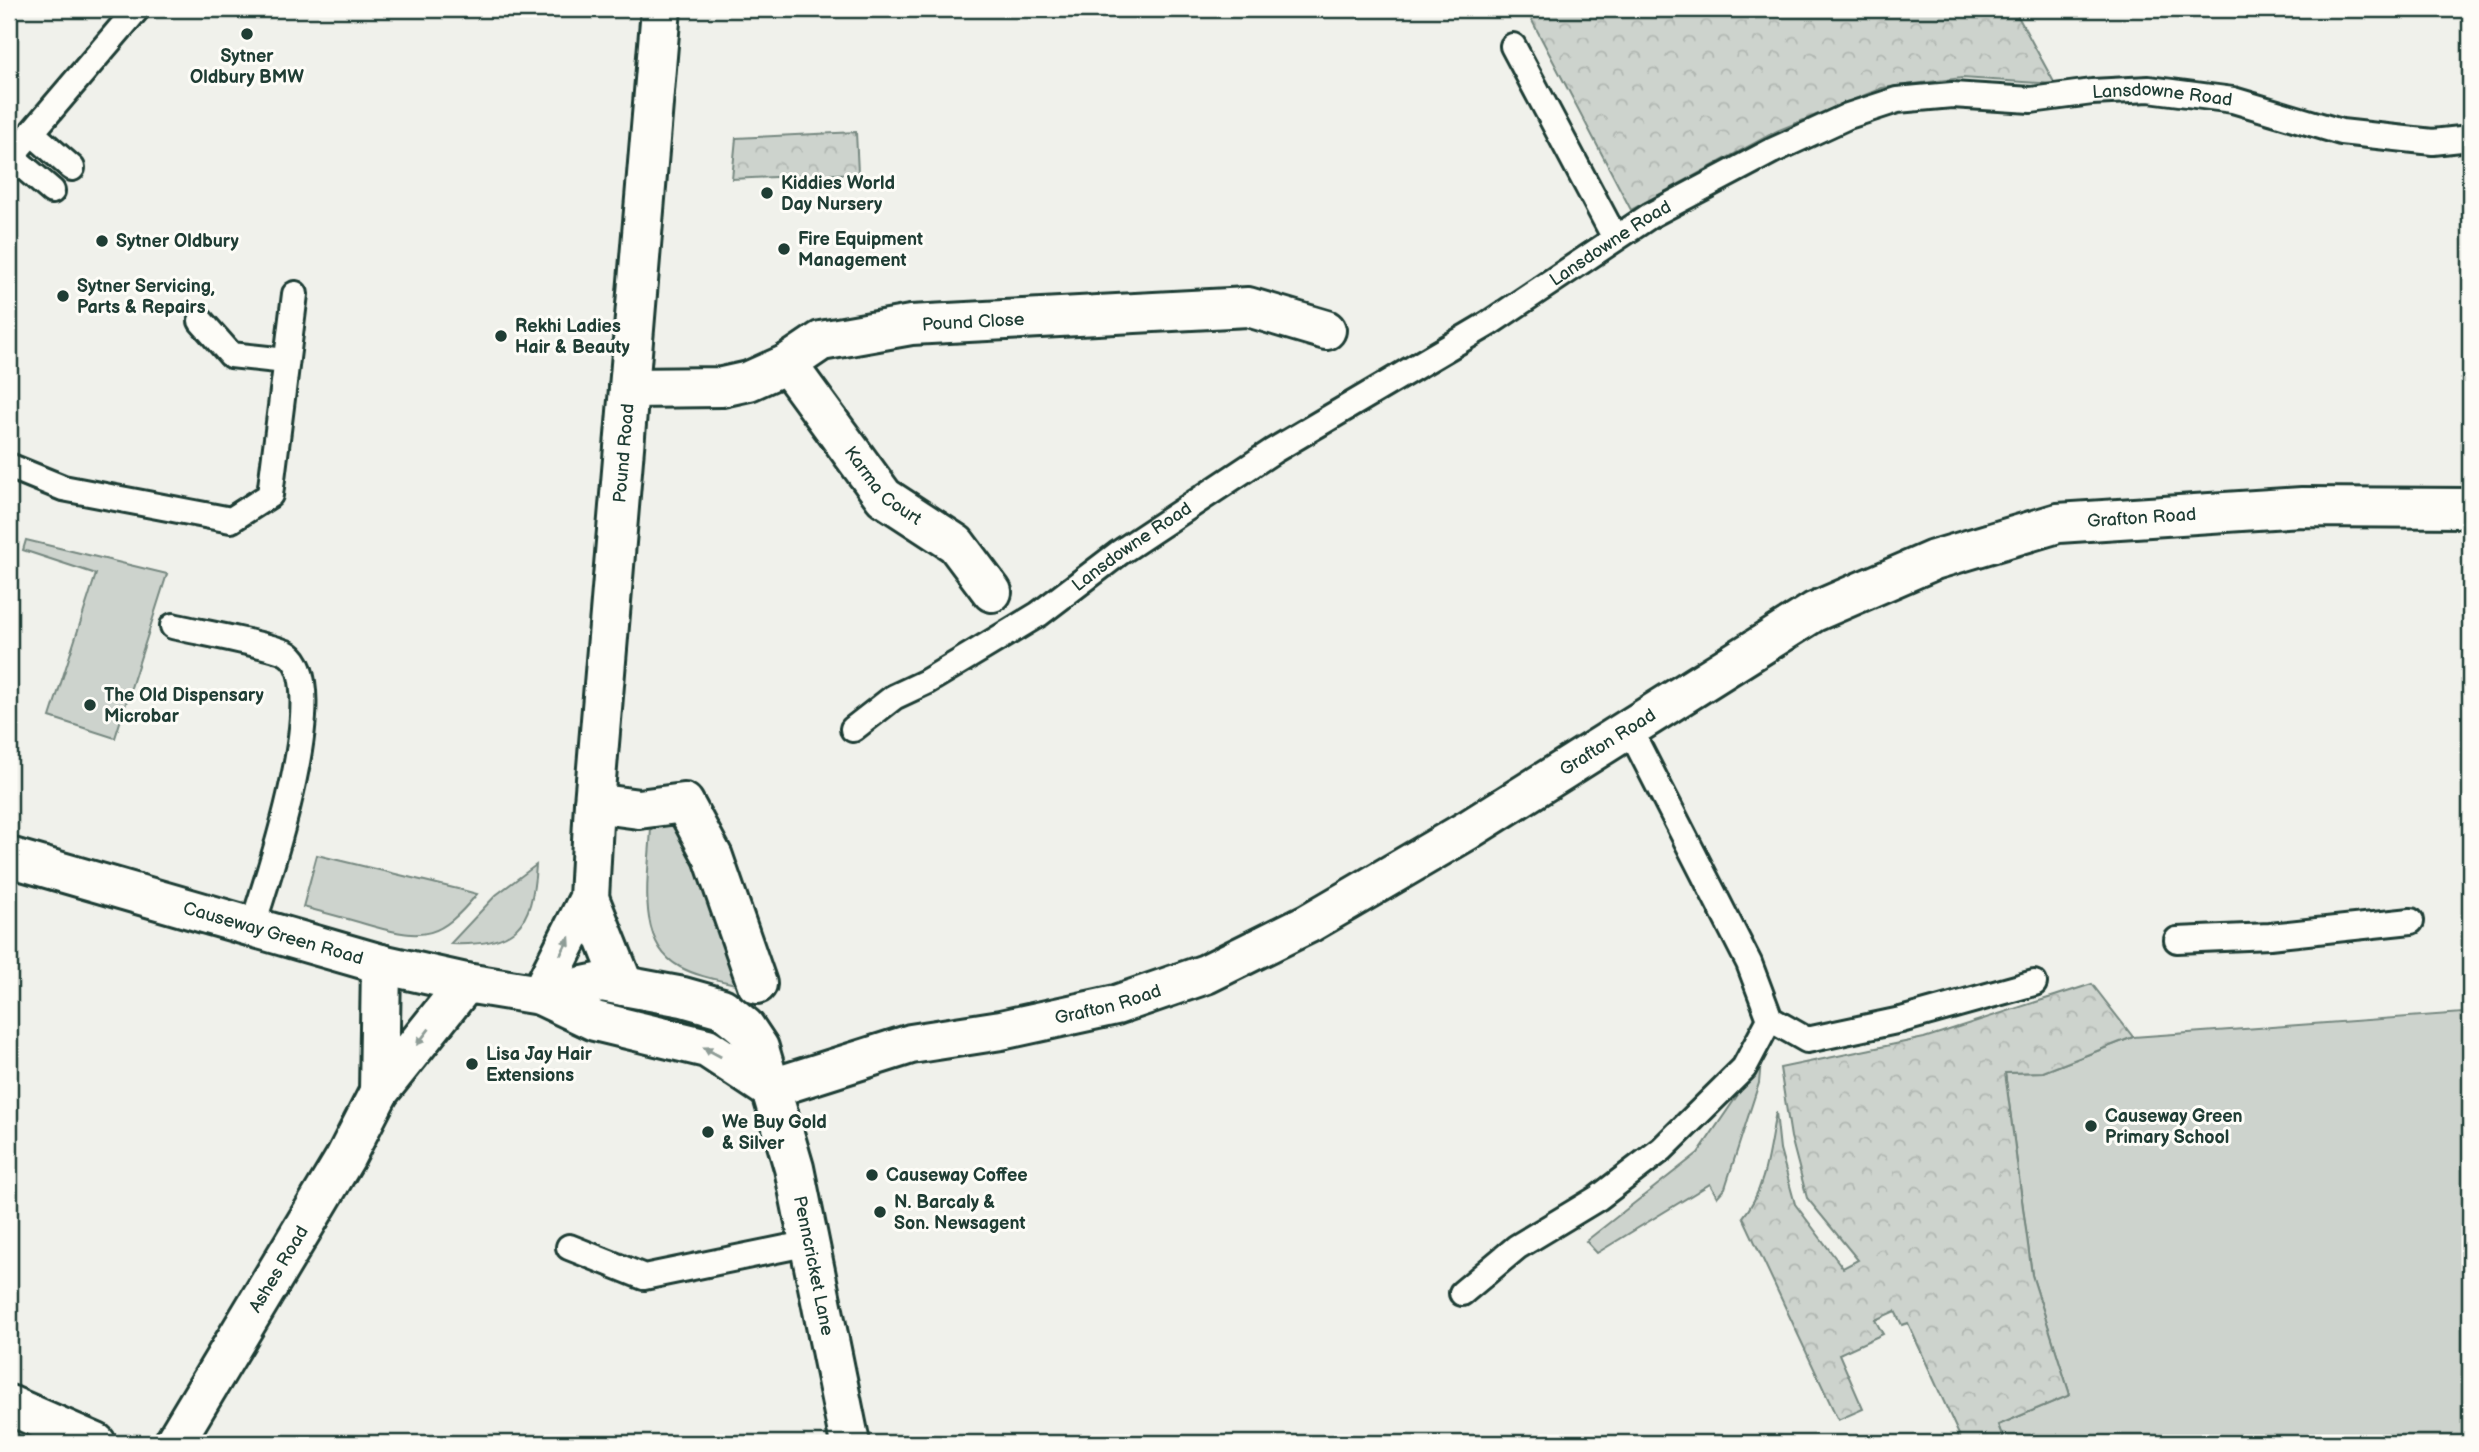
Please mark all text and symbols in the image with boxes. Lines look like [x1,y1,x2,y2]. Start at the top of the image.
marker: Sytner Oldbury BMW [239,26,255,42]
place label: Sytner Oldbury BMW [190,46,304,88]
street label: Lansdowne Road [2092,78,2234,110]
place label: Kiddies World Day Nursery [781,173,895,215]
marker: Kiddies World Day Nursery [759,185,775,201]
street label: Lansdowne Road [1546,196,1675,290]
place label: Fire Equipment Management [798,229,923,271]
place label: Sytner Oldbury [116,231,239,252]
marker: Sytner Oldbury [94,233,110,249]
marker: Fire Equipment Management [776,241,792,257]
place label: Sytner Servicing, Parts & Repairs [77,276,215,318]
marker: Sytner Servicing, Parts & Repairs [55,288,71,304]
street label: Pound Close [921,308,1025,335]
place label: Rekhi Ladies Hair & Beauty [515,316,630,358]
marker: Rekhi Ladies Hair & Beauty [493,328,509,344]
street label: Pound Road [609,403,638,504]
street label: Karma Court [840,442,926,530]
street label: Lansdowne Road [1068,498,1195,595]
street label: Grafton Road [2086,503,2197,532]
place label: The Old Dispensary Microbar [104,685,265,727]
marker: The Old Dispensary Microbar [82,697,98,713]
street label: Grafton Road [1556,704,1659,780]
street label: Causeway Green Road [181,897,366,969]
one-way arrow [559,936,570,956]
street label: Grafton Road [1053,980,1164,1029]
one-way arrow [417,1028,431,1046]
place label: Lisa Jay Hair Extensions [486,1044,593,1086]
one-way arrow [702,1046,721,1058]
marker: Lisa Jay Hair Extensions [464,1056,480,1072]
place label: Causeway Green Primary School [2105,1106,2243,1148]
place label: We Buy Gold & Silver [722,1112,827,1154]
marker: Causeway Green Primary School [2083,1118,2099,1134]
marker: We Buy Gold & Silver [700,1124,716,1140]
place label: Causeway Coffee [886,1165,1028,1186]
marker: Causeway Coffee [864,1167,880,1183]
place label: N. Barcaly & Son. Newsagent [894,1192,1026,1234]
street label: Penncricket Lane [789,1194,838,1338]
marker: N. Barcaly & Son. Newsagent [872,1204,888,1220]
street label: Ashes Road [244,1222,312,1316]

